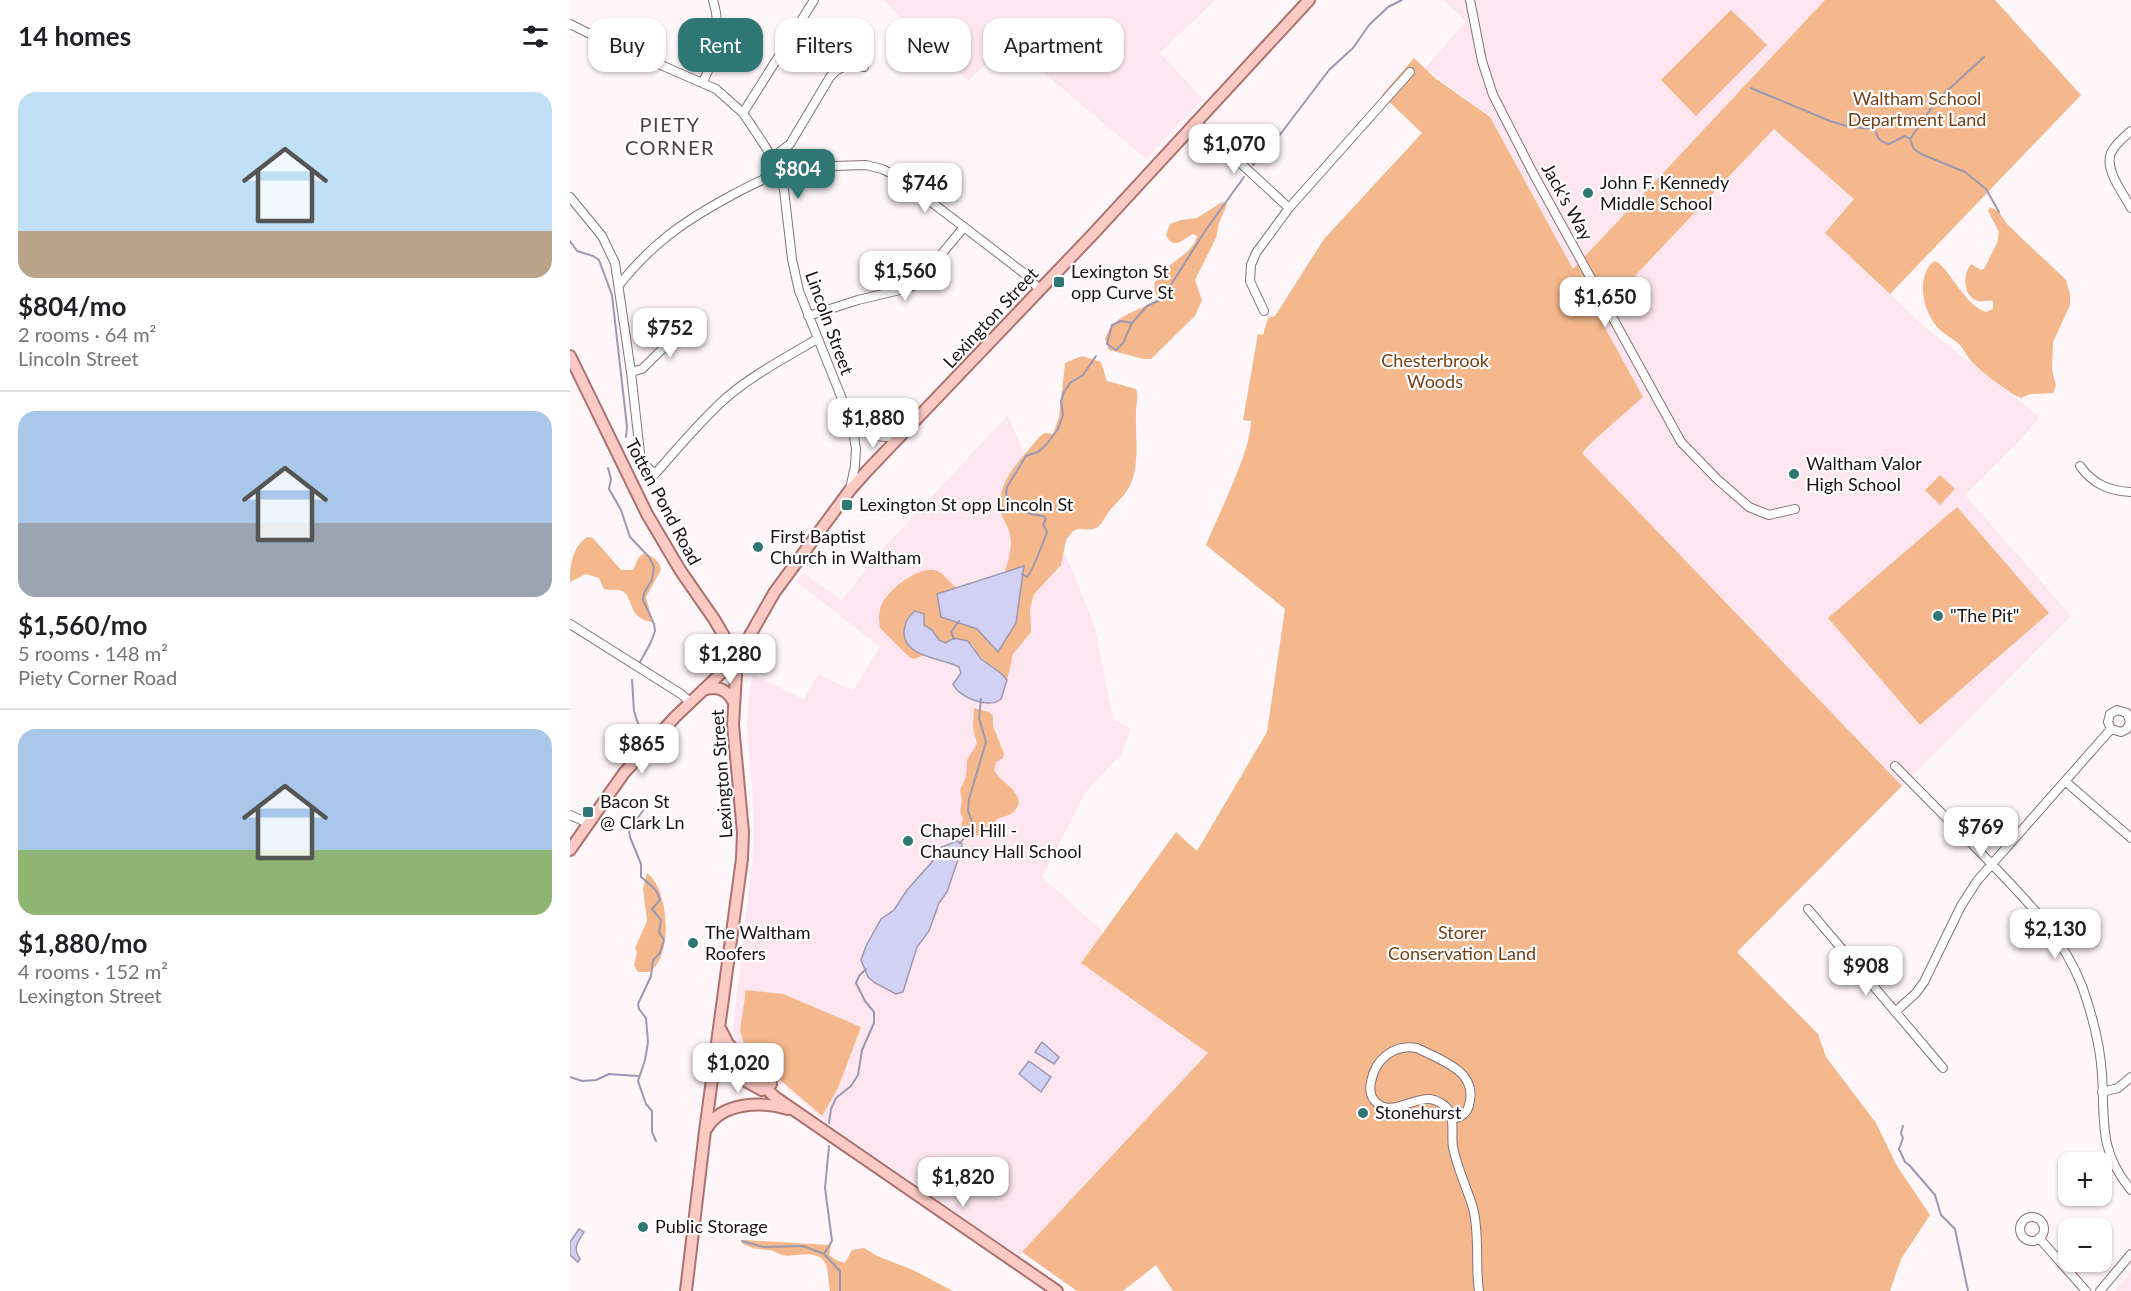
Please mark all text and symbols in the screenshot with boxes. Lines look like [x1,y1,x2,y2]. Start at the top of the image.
chip: Buy [588,18,666,72]
chip: Rent [678,18,763,72]
chip: Filters [775,18,874,72]
chip: New [886,18,971,72]
chip: Apartment [983,18,1124,72]
text: 14 homes [18,20,131,52]
icon: filters [519,20,552,53]
park label: Waltham School Department Land [1848,87,1986,130]
district label: PIETY CORNER [625,112,715,159]
pin: $1,070 [1185,124,1283,175]
icon: home [231,131,339,239]
text: $1,070 [1203,131,1265,155]
pin: $804 [762,149,834,200]
text: $804 [775,156,821,180]
street label: Jack's Way [1538,159,1599,245]
pin: $746 [889,163,961,214]
text: $746 [902,170,948,194]
place label: John F. Kennedy Middle School [1600,171,1730,214]
marker: John F. Kennedy Middle School [1581,186,1595,200]
pin: $1,560 [856,251,954,302]
text: $1,560 [874,258,936,282]
place label: Lexington St opp Curve St [1071,260,1174,303]
street label: Lexington Street [938,262,1043,372]
street label: Lincoln Street [801,268,859,378]
marker: Lexington St opp Curve St [1052,275,1066,289]
pin: $1,650 [1556,277,1654,328]
text: $1,650 [1574,284,1636,308]
text: $804/mo [18,290,126,322]
pin: $752 [634,308,706,359]
text: $752 [647,315,693,339]
text: 2 rooms · 64 m² [18,322,156,346]
text: Lincoln Street [18,346,139,370]
park label: Chesterbrook Woods [1381,349,1490,392]
pin: $1,880 [824,398,922,449]
text: $1,880 [842,405,904,429]
street label: Totten Pond Road [621,435,706,569]
icon: home [231,450,339,558]
place label: Waltham Valor High School [1806,452,1922,495]
marker: Waltham Valor High School [1787,467,1801,481]
place label: Lexington St opp Lincoln St [859,493,1074,515]
marker: Lexington St opp Lincoln St [840,498,854,512]
place label: First Baptist Church in Waltham [770,525,921,568]
marker: First Baptist Church in Waltham [751,540,765,554]
place label: "The Pit" [1950,604,2020,626]
text: $1,560/mo [18,609,148,641]
marker: "The Pit" [1931,609,1945,623]
pin: $1,280 [681,634,779,685]
text: 5 rooms · 148 m² [18,641,168,665]
text: $1,280 [699,641,761,665]
text: Piety Corner Road [18,665,177,689]
street label: Lexington Street [705,708,736,839]
pin: $865 [606,724,678,775]
text: $865 [619,731,665,755]
icon: home [231,768,339,876]
place label: Bacon St @ Clark Ln [600,790,684,833]
marker: Bacon St @ Clark Ln [581,805,595,819]
pin: $769 [1945,807,2017,858]
text: $769 [1958,814,2004,838]
place label: Chapel Hill - Chauncy Hall School [920,819,1082,862]
marker: Chapel Hill - Chauncy Hall School [901,834,915,848]
pin: $2,130 [2006,909,2104,960]
text: $2,130 [2024,916,2086,940]
place label: The Waltham Roofers [705,921,810,964]
park label: Storer Conservation Land [1388,921,1536,964]
text: $1,880/mo [18,927,148,959]
marker: The Waltham Roofers [686,936,700,950]
pin: $908 [1830,946,1902,997]
text: $908 [1843,953,1889,977]
text: 4 rooms · 152 m² [18,959,168,983]
text: Lexington Street [18,983,162,1007]
pin: $1,020 [689,1043,787,1094]
text: $1,020 [707,1050,769,1074]
place label: Stonehurst [1375,1101,1462,1123]
marker: Stonehurst [1356,1106,1370,1120]
map controls [2058,1152,2112,1272]
button: + [2058,1152,2112,1206]
pin: $1,820 [914,1157,1012,1208]
text: $1,820 [932,1164,994,1188]
place label: Public Storage [655,1215,768,1237]
button: − [2058,1218,2112,1272]
marker: Public Storage [636,1220,650,1234]

